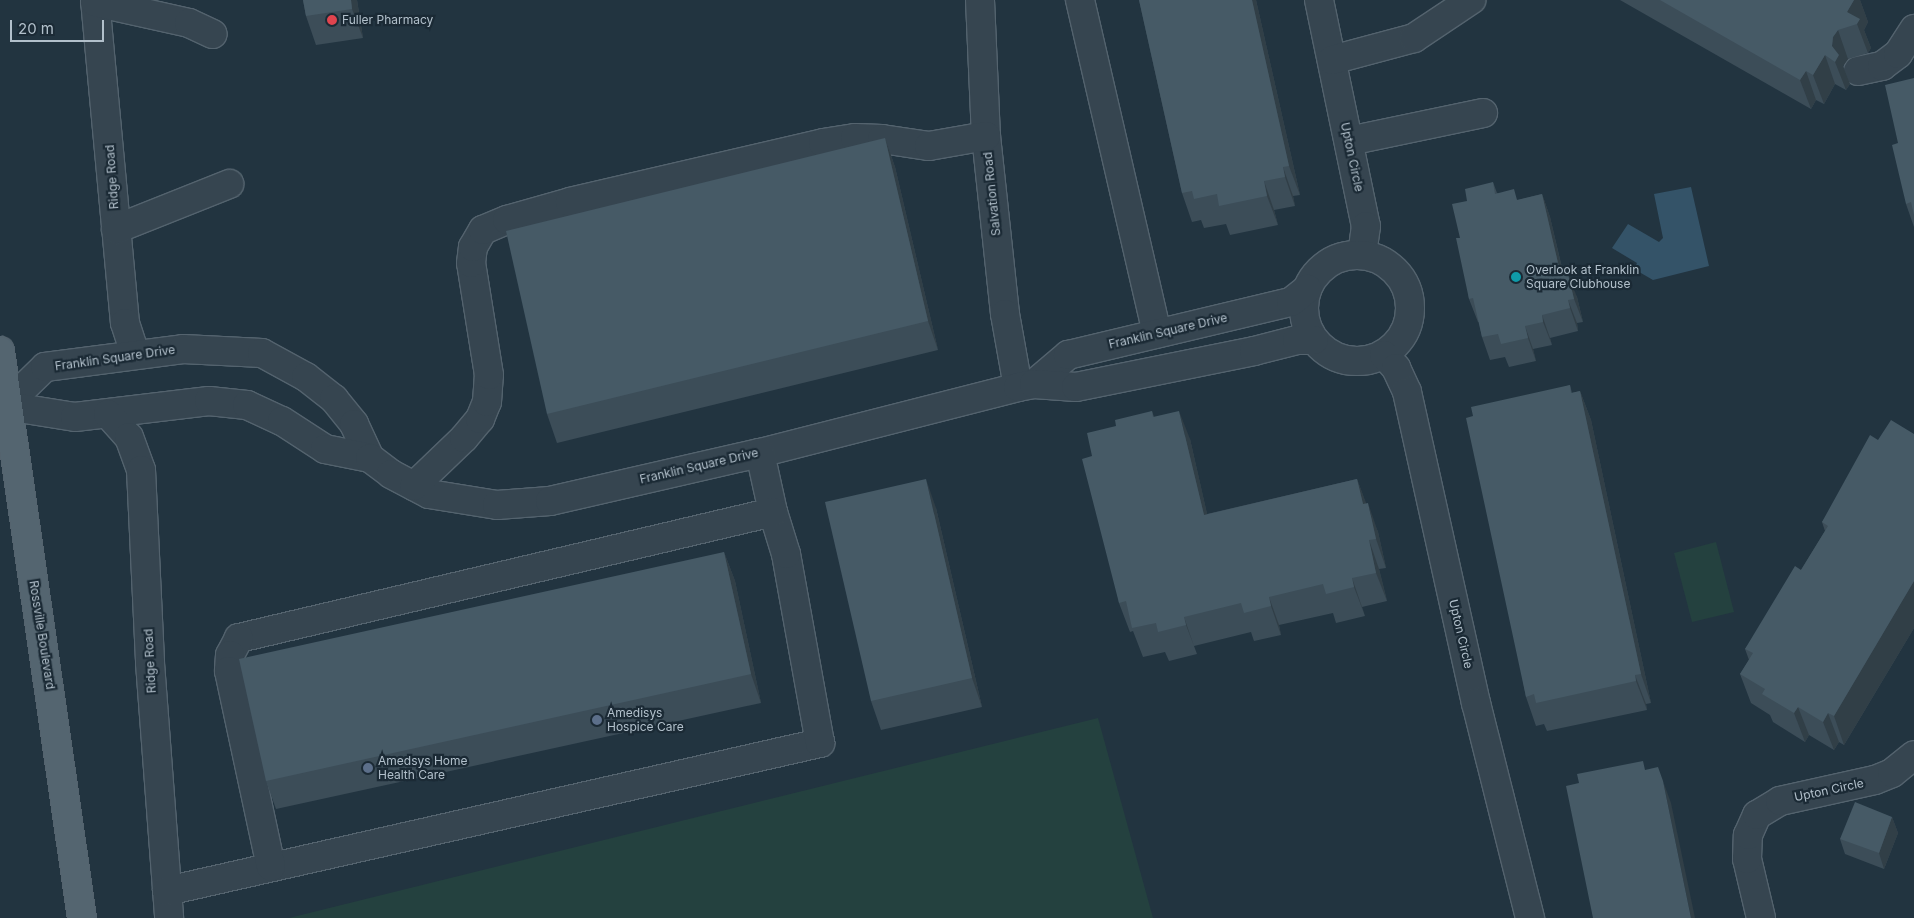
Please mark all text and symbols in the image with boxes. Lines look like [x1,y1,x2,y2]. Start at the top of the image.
scale bar [12,10,106,42]
place label: Fuller Pharmacy [342,13,433,27]
marker: Fuller Pharmacy [326,14,338,26]
text: 20 m [18,19,54,38]
street label: Upton Circle [1338,121,1366,193]
street label: Ridge Road [103,144,121,210]
street label: Salvation Road [980,151,1004,237]
place label: Overlook at Franklin Square Clubhouse [1526,263,1639,291]
marker: Overlook at Franklin Square Clubhouse [1510,271,1522,283]
street label: Franklin Square Drive [1107,310,1229,352]
street label: Franklin Square Drive [54,342,176,374]
street label: Franklin Square Drive [638,445,760,487]
street label: Rossville Boulevard [26,579,58,691]
street label: Upton Circle [1446,598,1476,670]
street label: Ridge Road [141,628,159,694]
place label: Amedisys Hospice Care [607,706,684,734]
marker: Amedisys Hospice Care [591,714,603,726]
place label: Amedsys Home Health Care [378,754,468,782]
marker: Amedsys Home Health Care [362,762,374,774]
street label: Upton Circle [1793,776,1865,804]

